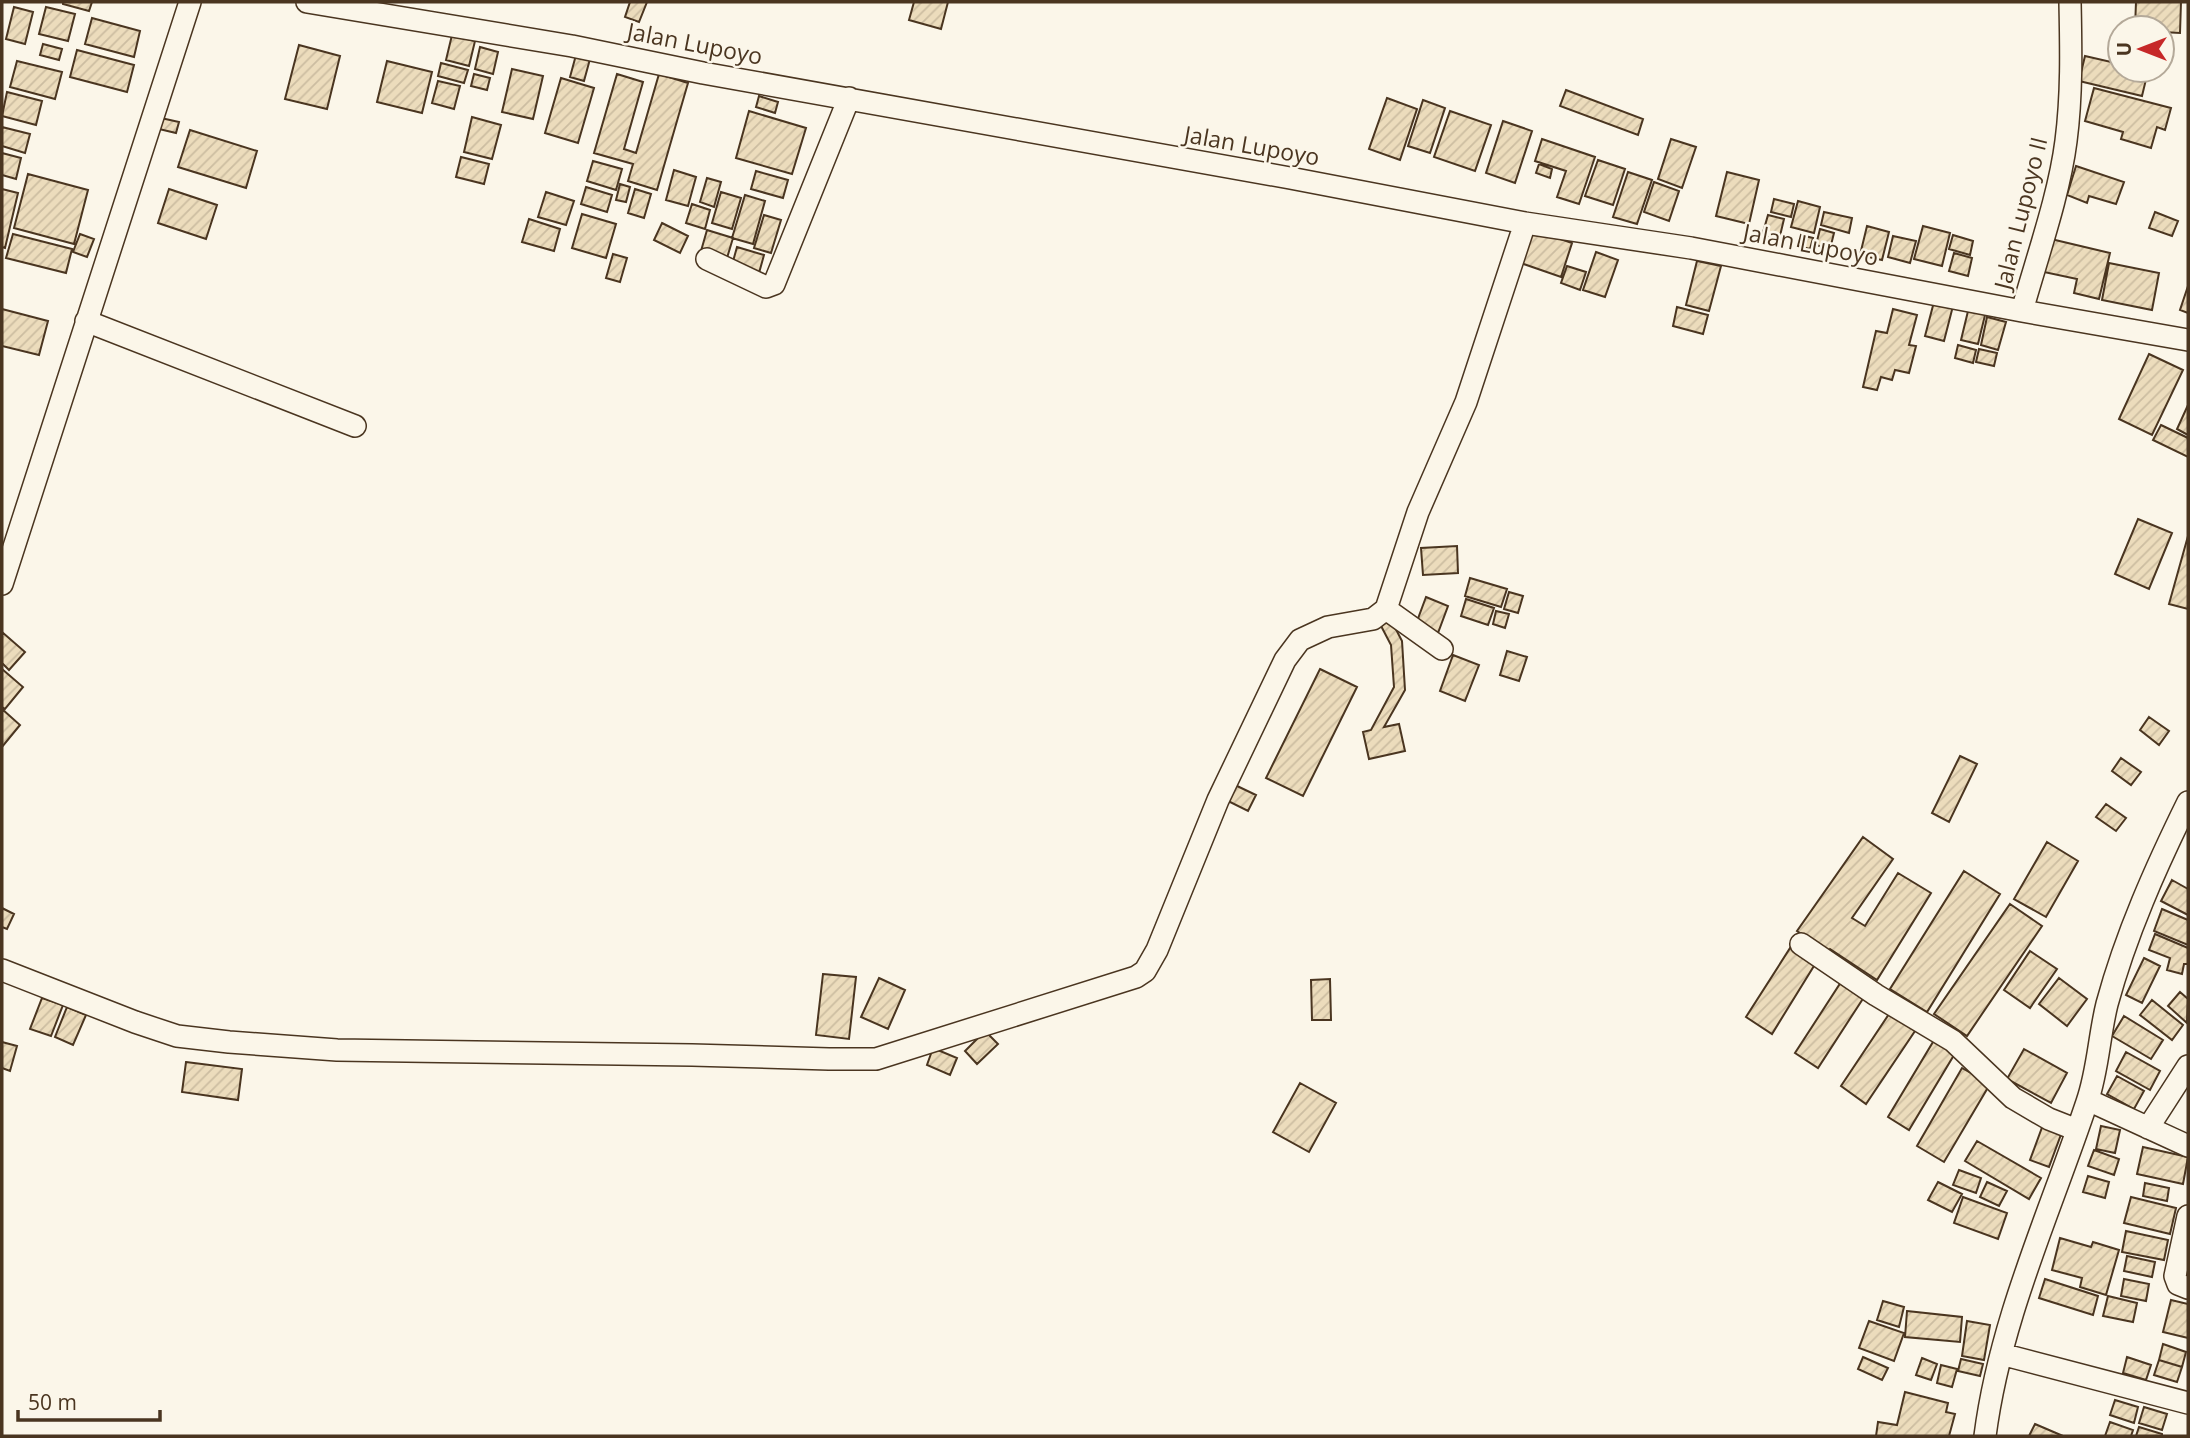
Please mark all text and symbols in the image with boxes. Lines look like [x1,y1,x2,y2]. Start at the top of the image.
street label: Jalan Lupoyo [623,14,765,72]
north arrow [2106,14,2176,84]
text: U [2111,42,2137,56]
street label: Jalan Lupoyo [1180,117,1322,173]
street label: Jalan Lupoyo II [1985,134,2054,294]
street label: Jalan Lupoyo [1739,215,1881,273]
scale bar [18,1378,159,1422]
text: 50 m [28,1388,77,1416]

